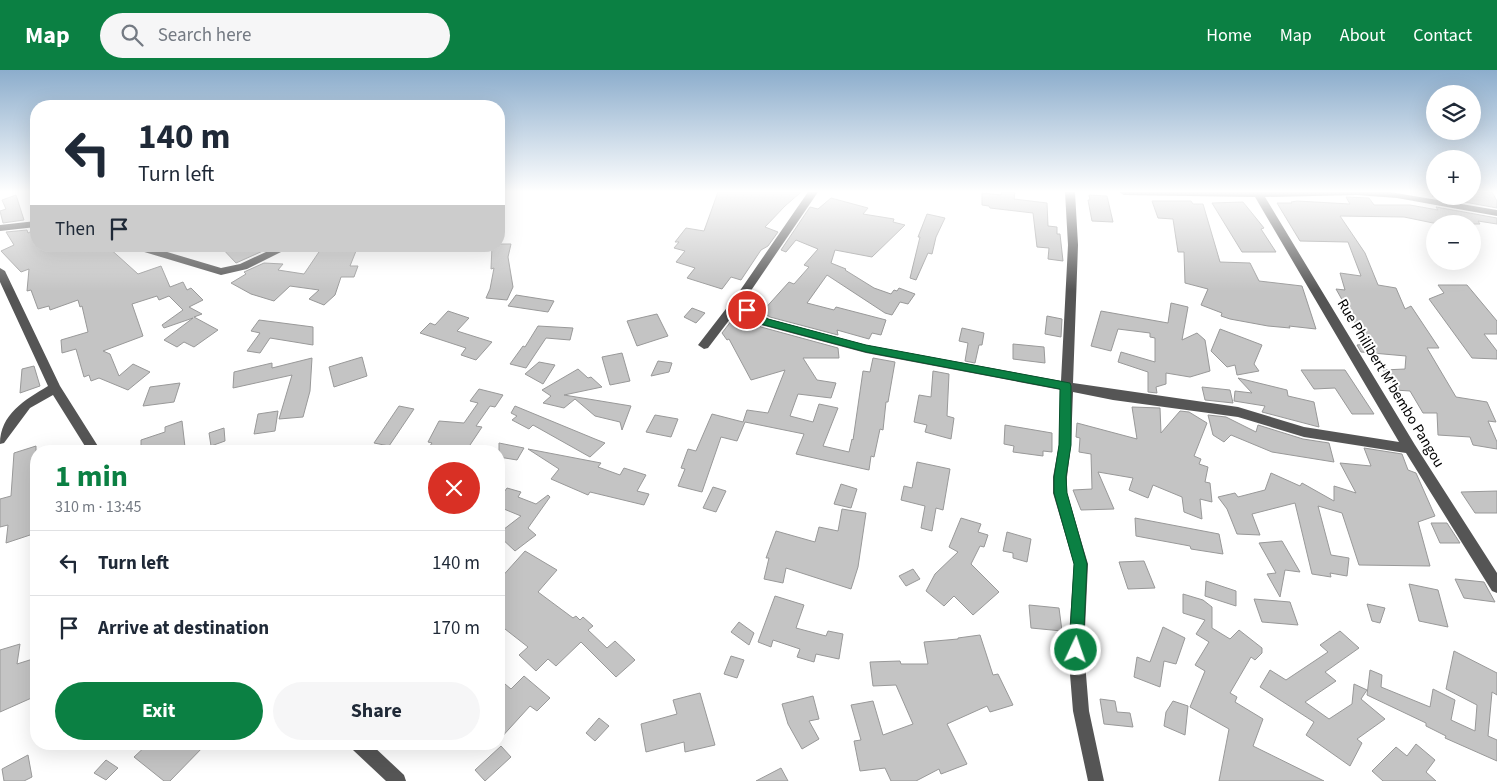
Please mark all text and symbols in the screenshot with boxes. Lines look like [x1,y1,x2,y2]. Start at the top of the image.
search box [100,13,450,58]
text: Map [25,18,70,53]
icon: search [118,21,146,49]
text: Search here [158,22,251,49]
text: Home [1206,23,1252,48]
text: Map [1280,23,1312,48]
text: About [1340,23,1385,48]
text: Contact [1413,23,1472,48]
map controls [1426,85,1481,270]
button: layers [1426,85,1481,140]
text: 140 m [138,112,230,162]
icon: left [55,120,120,185]
button: + [1426,150,1481,205]
text: Turn left [138,158,214,190]
icon: arrive [105,215,133,243]
button: − [1426,215,1481,270]
text: Then [55,216,95,243]
pin [726,289,768,331]
street label: Rue Philibert M'bembo Pangou [1332,295,1449,472]
icon: arrive [733,296,761,324]
text: 1 min [55,455,128,498]
button: close [428,462,480,514]
text: 310 m · 13:45 [55,496,142,518]
icon: left [55,549,83,577]
text: Turn left [98,550,169,577]
text: 140 m [432,550,480,577]
icon: arrive [55,614,83,642]
text: Arrive at destination [98,615,269,642]
text: 170 m [432,615,480,642]
position arrow [1049,623,1101,675]
button: Exit [55,682,263,740]
button: Share [273,682,480,740]

